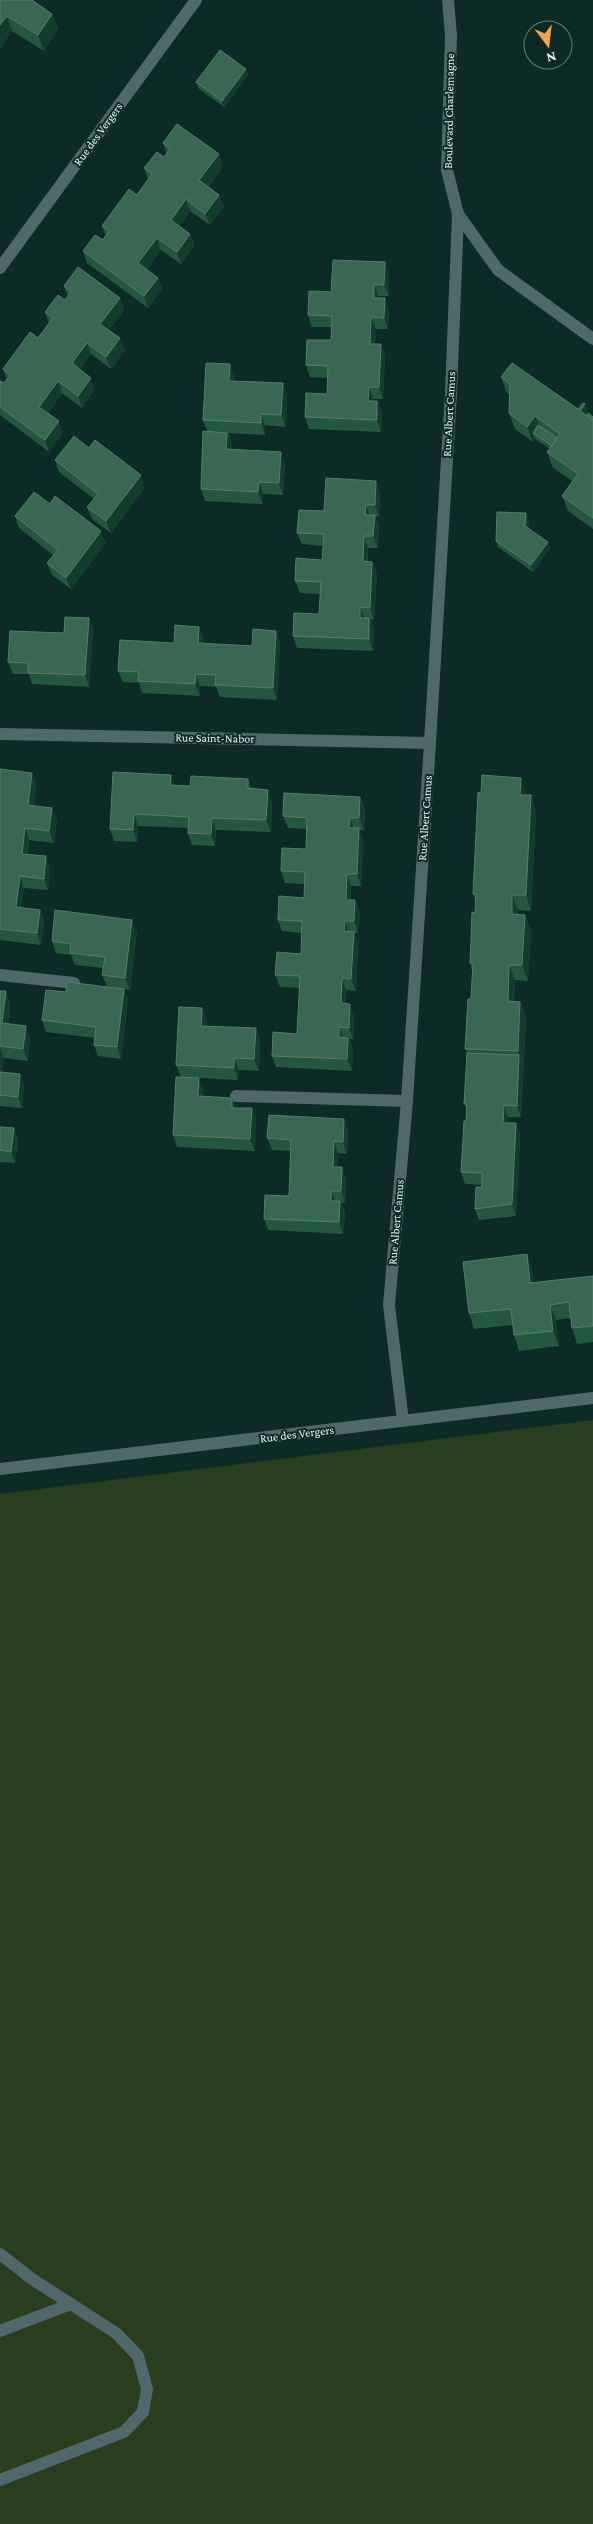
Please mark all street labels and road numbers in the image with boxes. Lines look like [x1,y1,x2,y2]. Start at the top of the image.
street label: Boulevard Charlemagne [441,53,457,169]
street label: Rue des Vergers [70,100,126,168]
street label: Rue Albert Camus [440,371,458,457]
street label: Rue Saint-Nabor [175,730,255,746]
street label: Rue Albert Camus [415,775,435,861]
street label: Rue Albert Camus [385,1178,407,1265]
street label: Rue des Vergers [259,1422,335,1445]

